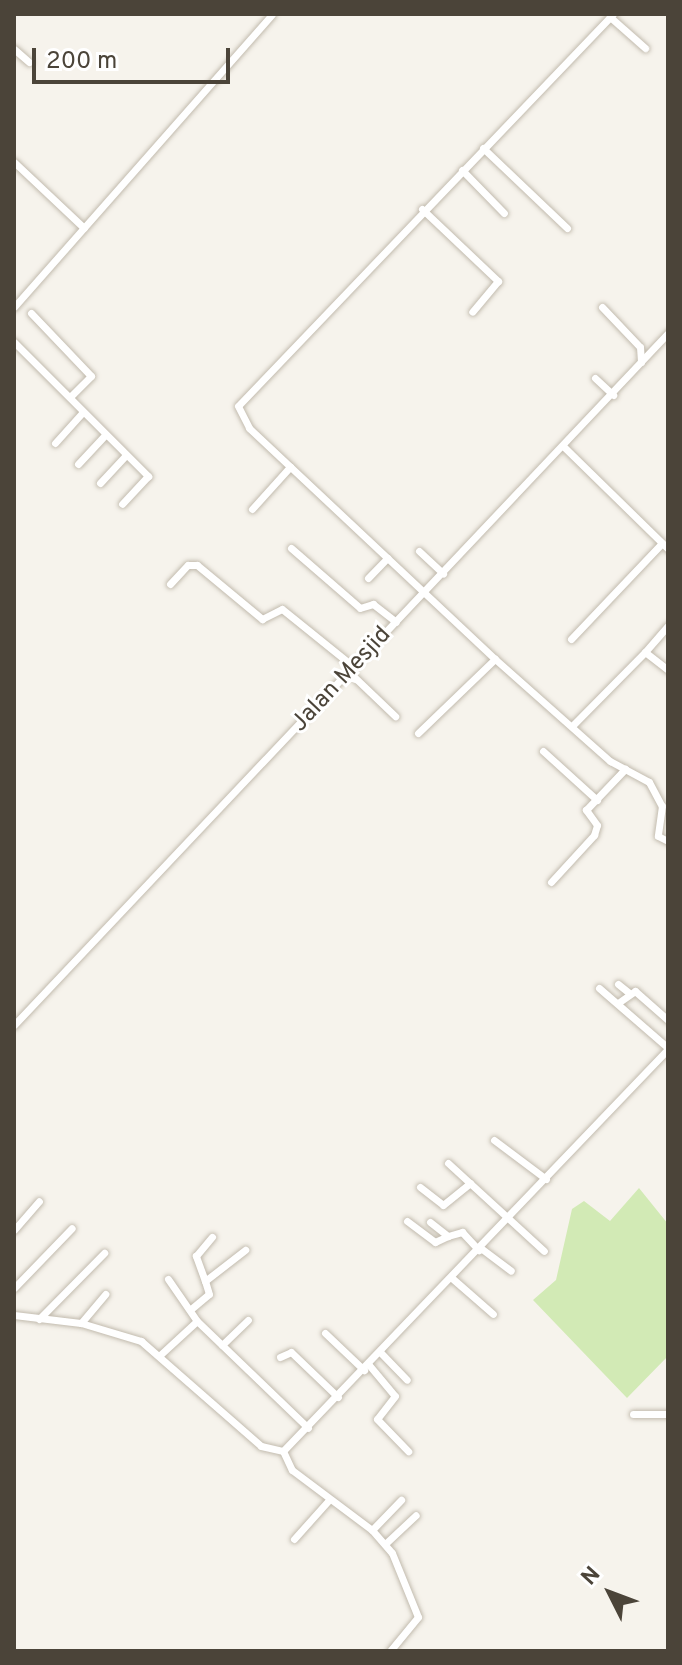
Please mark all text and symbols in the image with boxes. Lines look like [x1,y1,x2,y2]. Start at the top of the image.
scale bar [36,32,234,82]
text: 200 m [46,47,117,77]
street label: Jalan Mesjid [286,622,398,738]
north arrow [570,1553,650,1633]
text: N [576,1562,607,1592]

